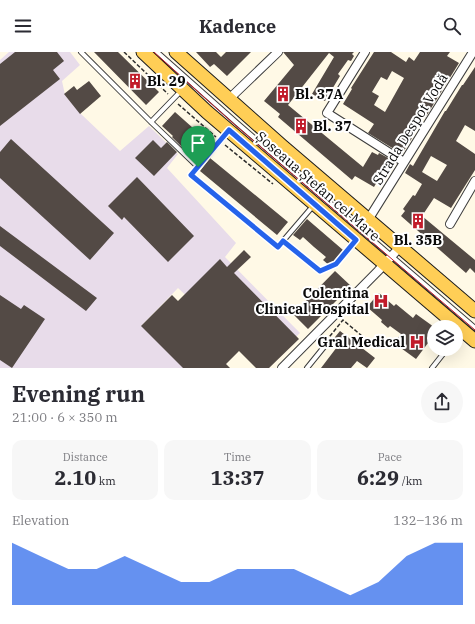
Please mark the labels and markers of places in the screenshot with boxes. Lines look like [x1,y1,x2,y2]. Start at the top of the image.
building icon: Bl. 29 [126,72,144,90]
place label: Bl. 29 [147,72,186,90]
building icon: Bl. 37A [274,85,292,103]
place label: Bl. 37A [295,85,344,103]
building icon: Bl. 37 [292,117,310,135]
place label: Bl. 37 [313,117,352,135]
pin [181,126,215,167]
building icon: Bl. 35B [409,212,427,230]
place label: Bl. 35B [394,231,442,249]
place label: Colentina Clinical Hospital [255,284,369,318]
hospital icon: Colentina Clinical Hospital [372,292,390,310]
place label: Gral Medical [317,333,405,351]
hospital icon: Gral Medical [408,333,426,351]

